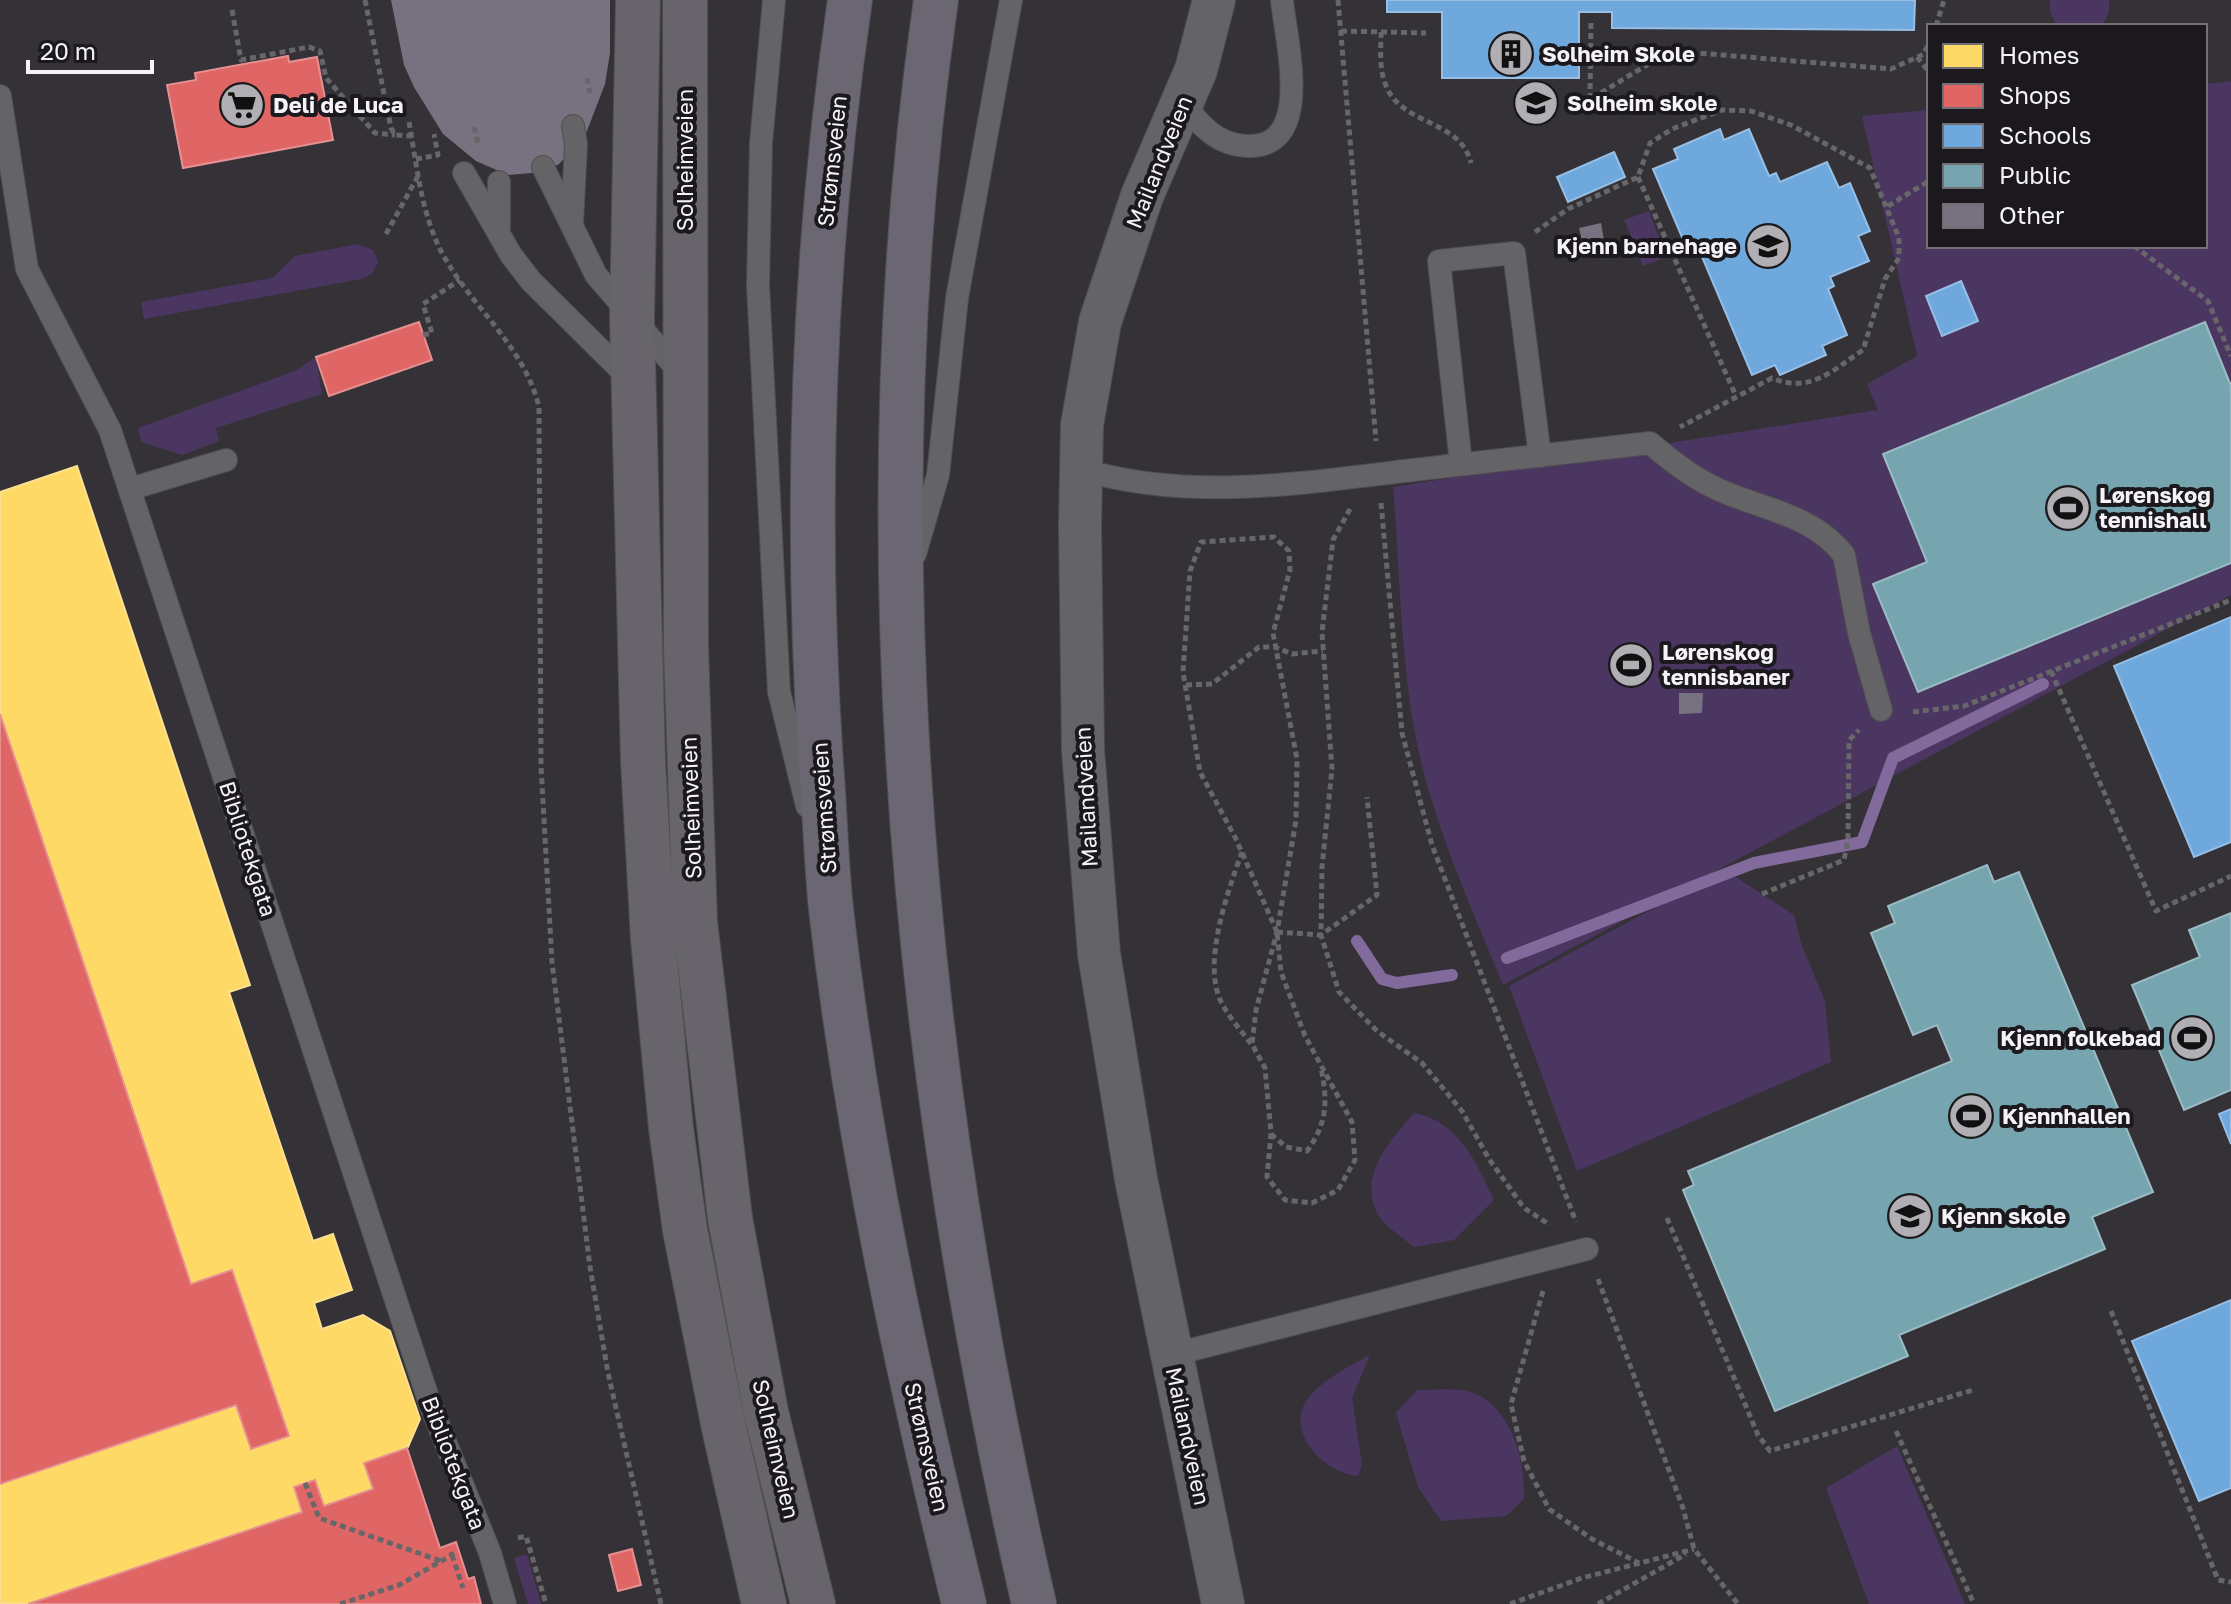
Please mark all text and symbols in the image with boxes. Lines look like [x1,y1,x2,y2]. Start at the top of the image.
scale bar [28,24,152,74]
legend [1927,24,2207,248]
building icon: Solheim Skole [1487,30,1535,78]
text: 20 m [40,36,96,65]
place label: Solheim Skole [1542,40,1695,67]
text: Homes [1999,40,2080,69]
school or university icon: Solheim skole [1512,79,1560,127]
text: Shops [1999,80,2071,109]
supermarket icon: Deli de Luca [218,81,266,129]
street label: Solheimveien [671,89,698,231]
place label: Solheim skole [1567,89,1717,116]
place label: Deli de Luca [273,91,403,118]
street label: Mailandveien [1120,92,1197,232]
street label: Strømsveien [811,94,852,228]
text: Schools [1999,120,2091,149]
text: Public [1999,160,2071,189]
text: Other [1999,200,2064,229]
school or university icon: Kjenn barnehage [1744,222,1792,270]
place label: Kjenn barnehage [1556,232,1737,259]
place label: Lørenskog tennishall [2099,481,2211,533]
sports icon: Lørenskog tennishall [2044,484,2092,532]
place label: Lørenskog tennisbaner [1662,638,1790,690]
sports icon: Lørenskog tennisbaner [1607,641,1655,689]
street label: Mailandveien [1068,726,1103,868]
street label: Solheimveien [675,736,706,880]
street label: Strømsveien [805,741,842,875]
street label: Bibliotekgata [214,778,283,920]
sports icon: Kjenn folkebad [2168,1014,2216,1062]
place label: Kjenn folkebad [2000,1024,2161,1051]
sports icon: Kjennhallen [1947,1092,1995,1140]
place label: Kjennhallen [2002,1102,2131,1129]
school or university icon: Kjenn skole [1886,1192,1934,1240]
place label: Kjenn skole [1941,1202,2066,1229]
street label: Mailandveien [1161,1364,1216,1507]
street label: Solheimveien [747,1376,806,1521]
street label: Strømsveien [899,1380,955,1514]
street label: Bibliotekgata [417,1392,492,1533]

